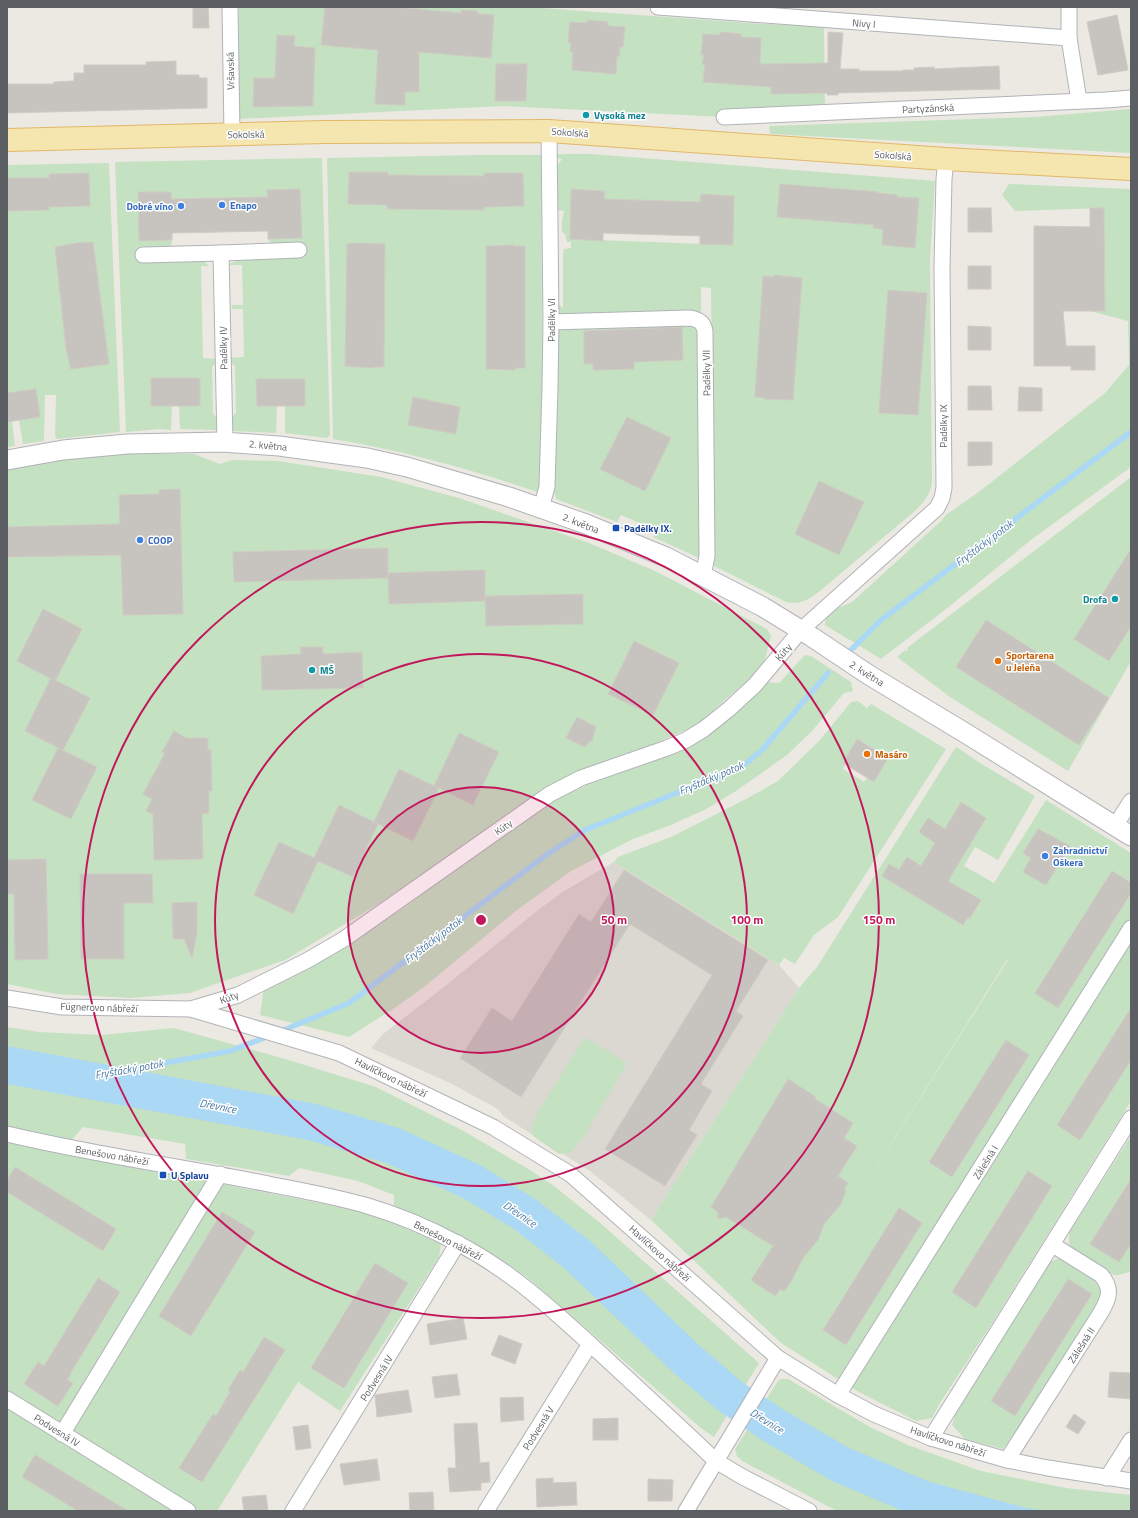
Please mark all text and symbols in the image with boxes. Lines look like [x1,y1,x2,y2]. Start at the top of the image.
street label: Nivy I [852,15,876,32]
street label: Vršavská [223,52,238,90]
street label: Partyzánská [902,100,954,117]
place label: Vysoká mez [594,108,646,123]
marker: Vysoká mez [581,110,591,120]
street label: Sokolská [551,124,589,141]
street label: Sokolská [227,127,265,142]
street label: Sokolská [874,147,912,164]
place label: Enapo [230,198,257,213]
place label: Dobré víno [126,199,173,214]
marker: Enapo [217,200,227,210]
marker: Dobré víno [176,201,186,211]
street label: Padělky VI [544,298,559,342]
street label: Padělky IV [216,326,231,370]
street label: Padělky VII [699,350,714,396]
street label: Padělky IX [936,404,951,448]
street label: 2. května [248,436,288,455]
street label: 2. května [560,510,601,537]
water label: Fryštácký potok [952,515,1017,570]
place label: Padělky IX. [624,521,672,536]
marker: Padělky IX. [611,523,621,533]
place label: COOP [148,533,172,548]
marker: COOP [135,535,145,545]
place label: Drofa [1083,592,1107,607]
marker: Drofa [1110,594,1120,604]
street label: Kúty [771,640,795,665]
place label: Sportarena u Jeleňa [1006,648,1054,675]
marker: Sportarena u Jeleňa [993,656,1003,666]
street label: 2. května [846,657,887,690]
place label: MŠ [320,663,335,678]
marker: MŠ [307,665,317,675]
place label: Masáro [875,747,908,762]
marker: Masáro [862,749,872,759]
water label: Fryštácký potok [676,757,747,799]
street label: Kúty [491,816,516,839]
place label: Zahradnictví Oškera [1053,843,1108,870]
marker: Zahradnictví Oškera [1040,851,1050,861]
text: 50 m [601,910,627,929]
text: 100 m [731,910,763,929]
text: 150 m [863,910,895,929]
water label: Fryštácký potok [401,912,466,967]
centre of rings [474,913,488,927]
street label: Kúty [218,987,241,1008]
street label: Fügnerovo nábřeží [60,999,139,1016]
street label: Havlíčkovo nábřeží [352,1054,430,1102]
water label: Fryštácký potok [94,1055,165,1083]
water label: Dřevnice [198,1095,239,1118]
street label: Benešovo nábřeží [74,1142,151,1169]
street label: Zálešná I [969,1142,1002,1182]
place label: U Splavu [171,1168,209,1183]
marker: U Splavu [158,1170,168,1180]
water label: Dřevnice [500,1197,541,1232]
street label: Benešovo nábřeží [411,1217,485,1264]
street label: Havlíčkovo nábřeží [626,1222,694,1286]
street label: Zálešná II [1064,1324,1099,1366]
street label: Podvesná IV [356,1352,397,1404]
street label: Podvesná V [519,1403,558,1453]
water label: Dřevnice [747,1404,788,1438]
street label: Podvesná IV [31,1410,83,1451]
street label: Havlíčkovo nábřeží [908,1422,988,1461]

